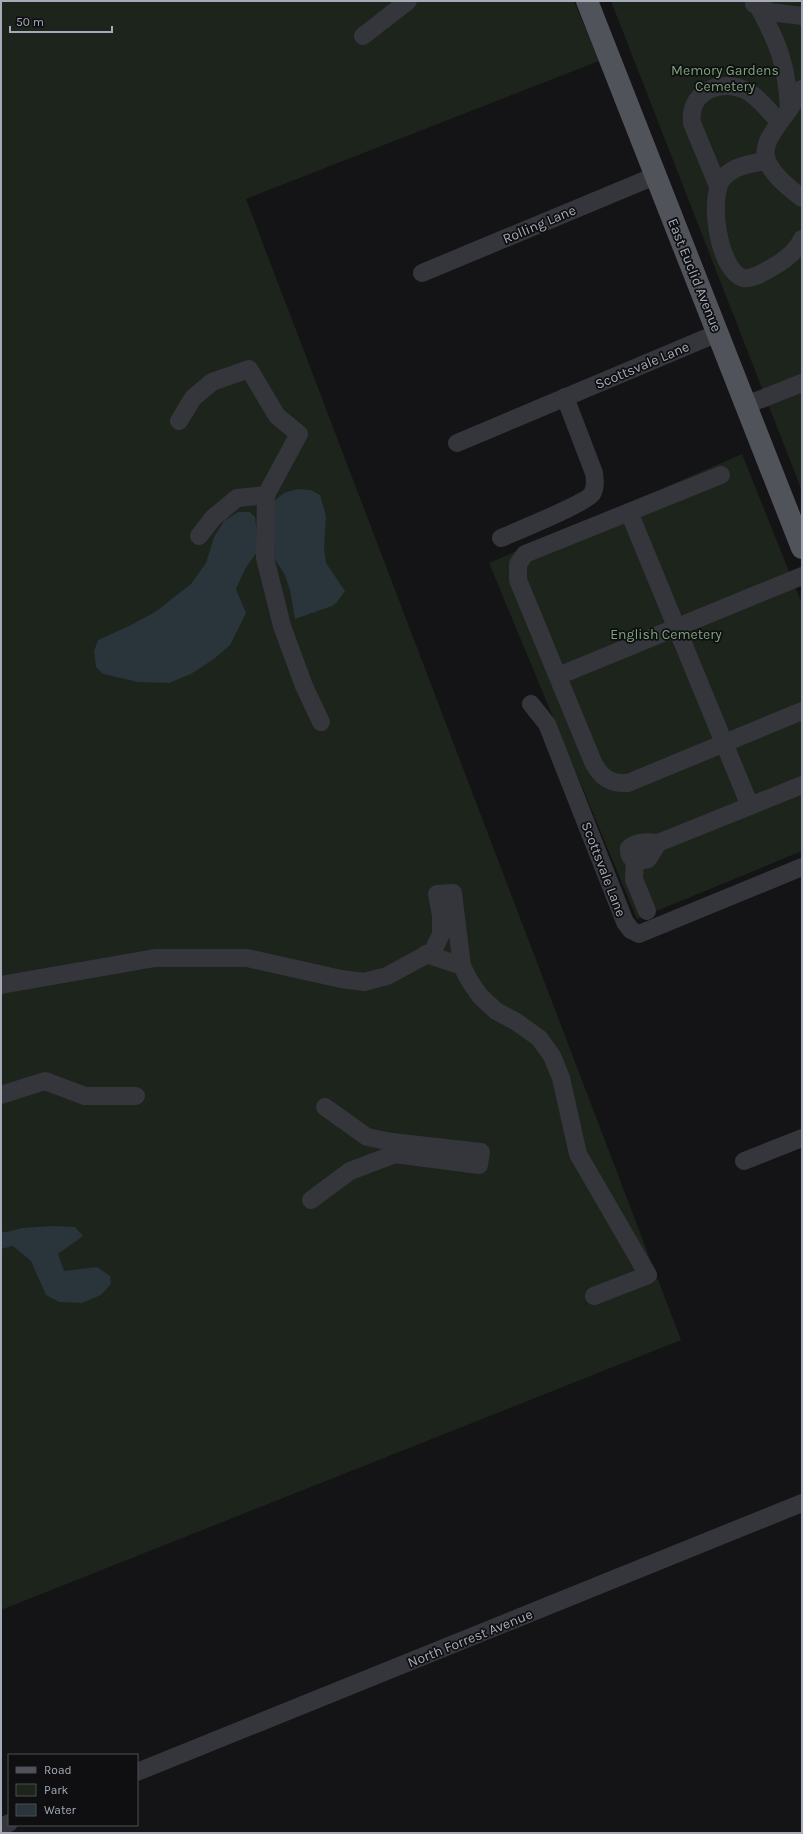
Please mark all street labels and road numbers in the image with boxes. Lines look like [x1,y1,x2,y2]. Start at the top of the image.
street label: Rolling Lane [500,201,578,247]
street label: East Euclid Avenue [664,216,725,334]
street label: Scottsvale Lane [593,338,692,393]
street label: Scottsvale Lane [578,819,629,919]
street label: North Forrest Avenue [405,1606,535,1671]

